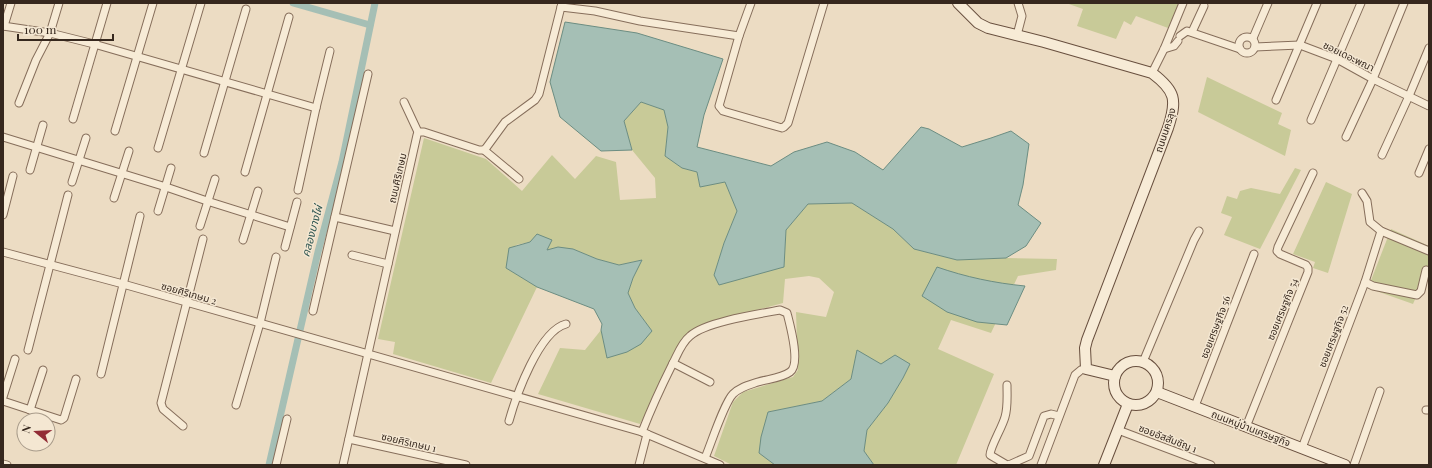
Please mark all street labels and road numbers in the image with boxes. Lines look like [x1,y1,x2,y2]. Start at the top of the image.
street label: ซอยเดอะพณา [1321,38,1377,74]
street label: ถนนนครลุง [1151,106,1179,154]
street label: ถนนศิริเกษม [384,152,410,204]
street label: ซอยเศรษฐกิจ 54 [1263,276,1301,342]
street label: ซอยศิริเกษม 2 [160,278,219,308]
street label: ซอยเศรษฐกิจ 56 [1197,294,1233,360]
street label: ซอยเศรษฐกิจ 52 [1315,303,1351,369]
street label: ถนนหมู่บ้านเศรษฐกิจ [1209,406,1293,450]
street label: ซอยอัสสัมชัญ 1 [1137,420,1199,456]
street label: ซอยศิริเกษม 1 [380,429,438,455]

